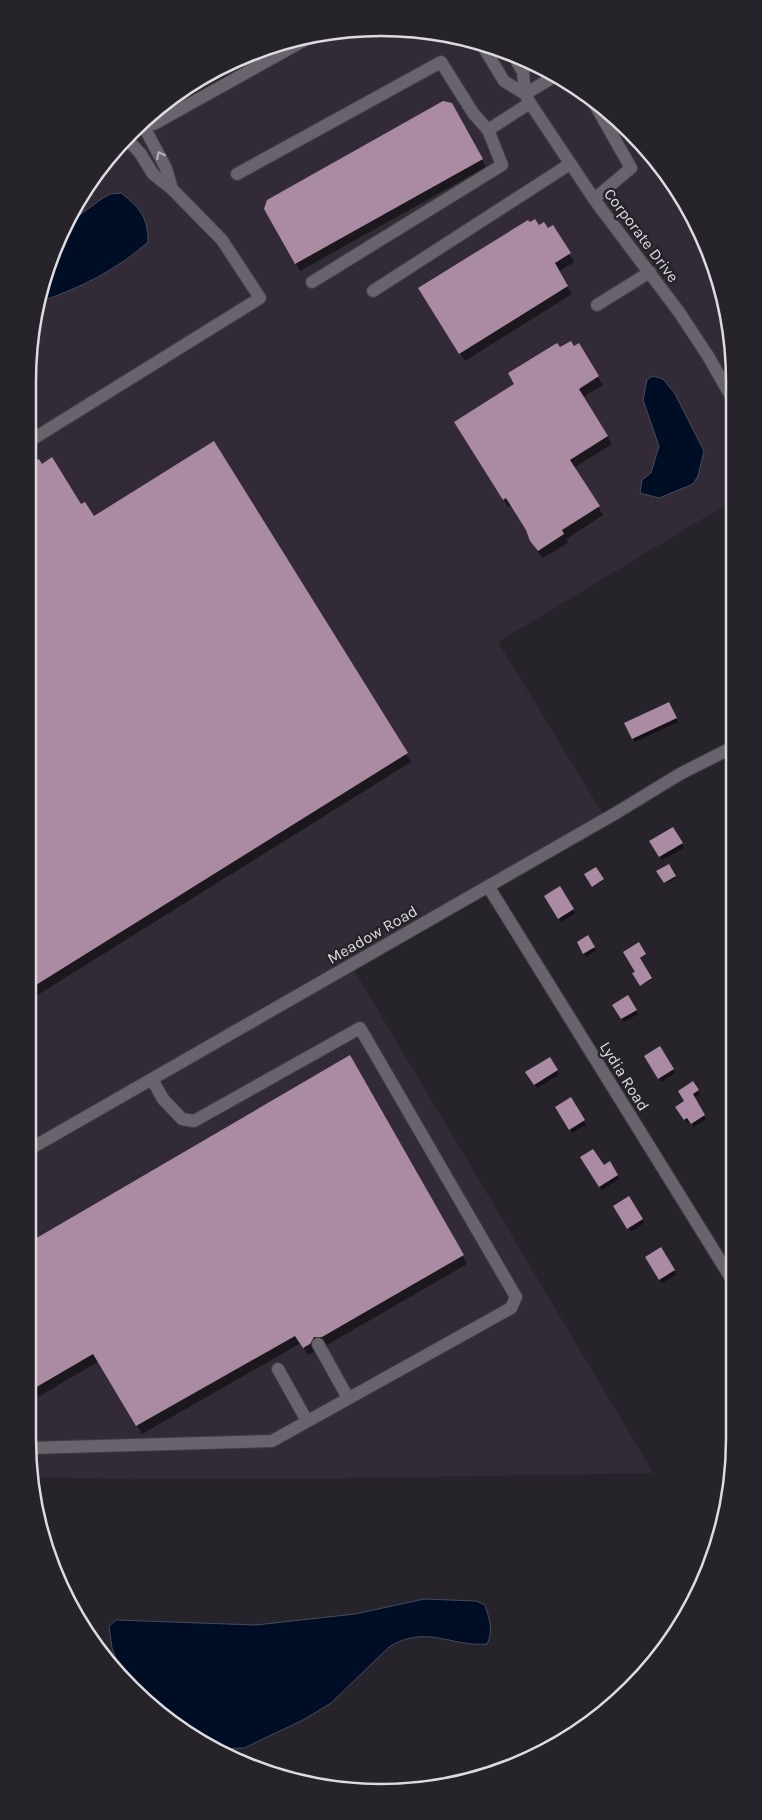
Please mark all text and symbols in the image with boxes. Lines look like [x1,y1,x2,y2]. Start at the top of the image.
one-way arrow [156,151,166,160]
street label: Corporate Drive [600,185,683,286]
street label: Meadow Road [324,901,421,968]
street label: Lydia Road [596,1038,653,1114]

